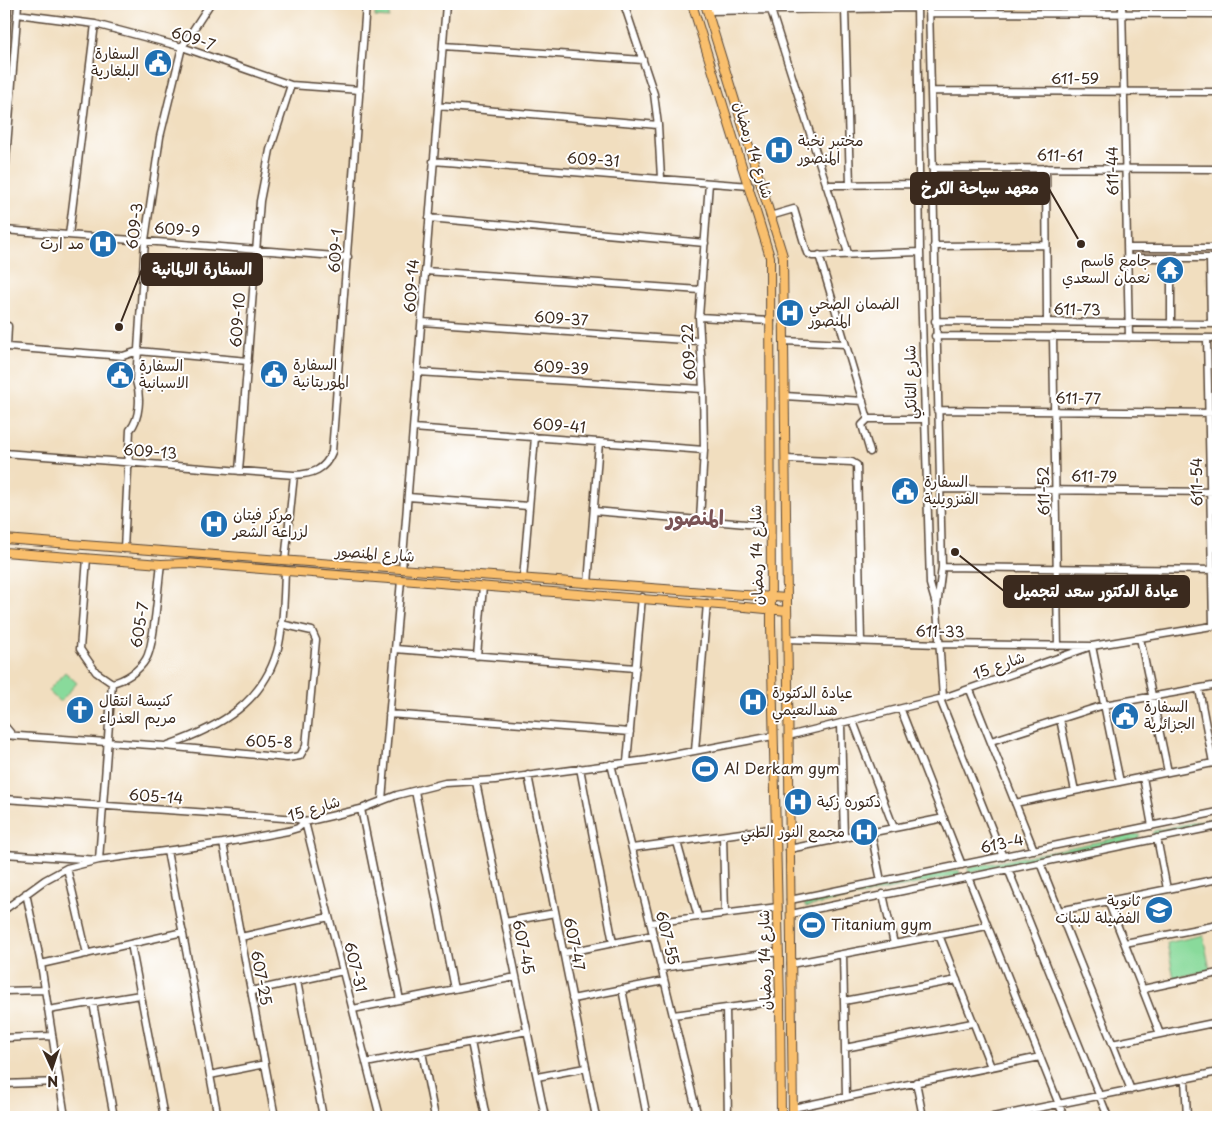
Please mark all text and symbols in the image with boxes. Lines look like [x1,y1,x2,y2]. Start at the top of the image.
street label: 609-7 [168,20,219,56]
place label: السفارة البلغارية [91,41,139,81]
public building icon: السفارة البلغارية [143,48,173,78]
street label: 611-59 [1051,66,1099,89]
street label: شارع 14 رمضان [729,98,780,201]
place label: مختبر نخبة المنصور [797,128,863,168]
hospital icon: مختبر نخبة المنصور [764,135,794,165]
street label: 611-61 [1037,143,1084,166]
street label: 609-31 [566,145,620,172]
street label: 611-44 [1100,146,1123,196]
callout: معهد سياحة الكرخ [911,173,1049,204]
text: معهد سياحة الكرخ [921,175,1039,199]
street label: 609-3 [119,201,148,251]
street label: 609-9 [153,215,201,242]
street label: 609-1 [321,228,348,274]
hospital icon: مد ارت [88,229,118,259]
place label: مد ارت [40,231,84,254]
place label: جامع قاسم نعمان السعدي [1062,248,1151,289]
callout: السفارة الالمانية [142,254,262,285]
temple icon: جامع قاسم نعمان السعدي [1155,255,1185,285]
text: السفارة الالمانية [152,256,252,280]
street label: 609-14 [397,258,424,314]
place label: الضمان الصحي المنصور [808,291,899,331]
street label: 609-10 [223,292,250,348]
street label: 611-73 [1053,297,1101,320]
hospital icon: الضمان الصحي المنصور [775,298,805,328]
street label: 609-37 [533,304,589,331]
street label: 609-22 [675,323,700,381]
street label: شارع التانكي [897,345,925,419]
place label: السفارة الموريتانية [293,352,349,392]
place label: السفارة الاسبانية [139,353,189,393]
street label: 609-39 [533,354,589,379]
public building icon: السفارة الموريتانية [259,359,289,389]
public building icon: السفارة الاسبانية [105,360,135,390]
street label: 611-77 [1055,386,1101,409]
street label: 609-41 [532,411,587,438]
street label: 609-13 [122,437,178,464]
street label: 611-54 [1184,457,1207,507]
street label: 611-79 [1071,464,1117,487]
street label: 611-52 [1031,466,1054,516]
place label: السفارة الفنزويلية [924,469,979,509]
public building icon: السفارة الفنزويلية [890,476,920,506]
place label: مركز فيتان لزراعة الشعر [232,502,308,542]
district label: المنصور [664,502,724,532]
street label: شارع 14 رمضان [743,505,768,605]
hospital icon: مركز فيتان لزراعة الشعر [199,509,229,539]
street label: شارع المنصور [334,538,416,567]
callout: عيادة الدكتور سعد لتجميل [1004,576,1189,607]
text: عيادة الدكتور سعد لتجميل [1014,578,1179,603]
street label: 605-7 [124,600,154,649]
street label: 611-33 [915,619,965,642]
street label: شارع 15 [969,645,1028,685]
place label: عيادة الدكتورة هندالنعيمي [772,680,853,723]
hospital icon: عيادة الدكتورة هندالنعيمي [738,687,768,717]
place label: كنيسة انتقال مريم العذراء [99,688,176,730]
place label: السفارة الجزائرية [1144,694,1195,734]
church icon: كنيسة انتقال مريم العذراء [65,695,95,725]
public building icon: السفارة الجزائرية [1110,701,1140,731]
street label: 605-8 [245,728,293,753]
sports icon: Al Derkam gym [690,754,720,784]
place label: Al Derkam gym [724,756,840,779]
street label: 605-14 [128,782,184,809]
hospital icon: دكتوره زكية [783,787,813,817]
street label: شارع 15 [285,789,343,826]
place label: دكتوره زكية [817,789,881,812]
hospital icon: مجمع النور الطبي [849,817,879,847]
place label: مجمع النور الطبي [741,819,845,845]
street label: 613-4 [978,827,1026,858]
place label: ثانوية الفضيلة للبنات [1055,888,1141,928]
school or university icon: ثانوية الفضيلة للبنات [1144,895,1174,925]
street label: 607-55 [651,908,686,967]
street label: شارع 14 رمضان [751,910,776,1010]
sports icon: Titanium gym [797,910,827,940]
place label: Titanium gym [831,912,932,935]
street label: 607-47 [559,915,592,973]
street label: 607-45 [507,917,541,976]
street label: 607-31 [339,939,374,994]
street label: 607-25 [246,948,279,1007]
north arrow [28,1044,78,1094]
text: N [47,1071,59,1092]

